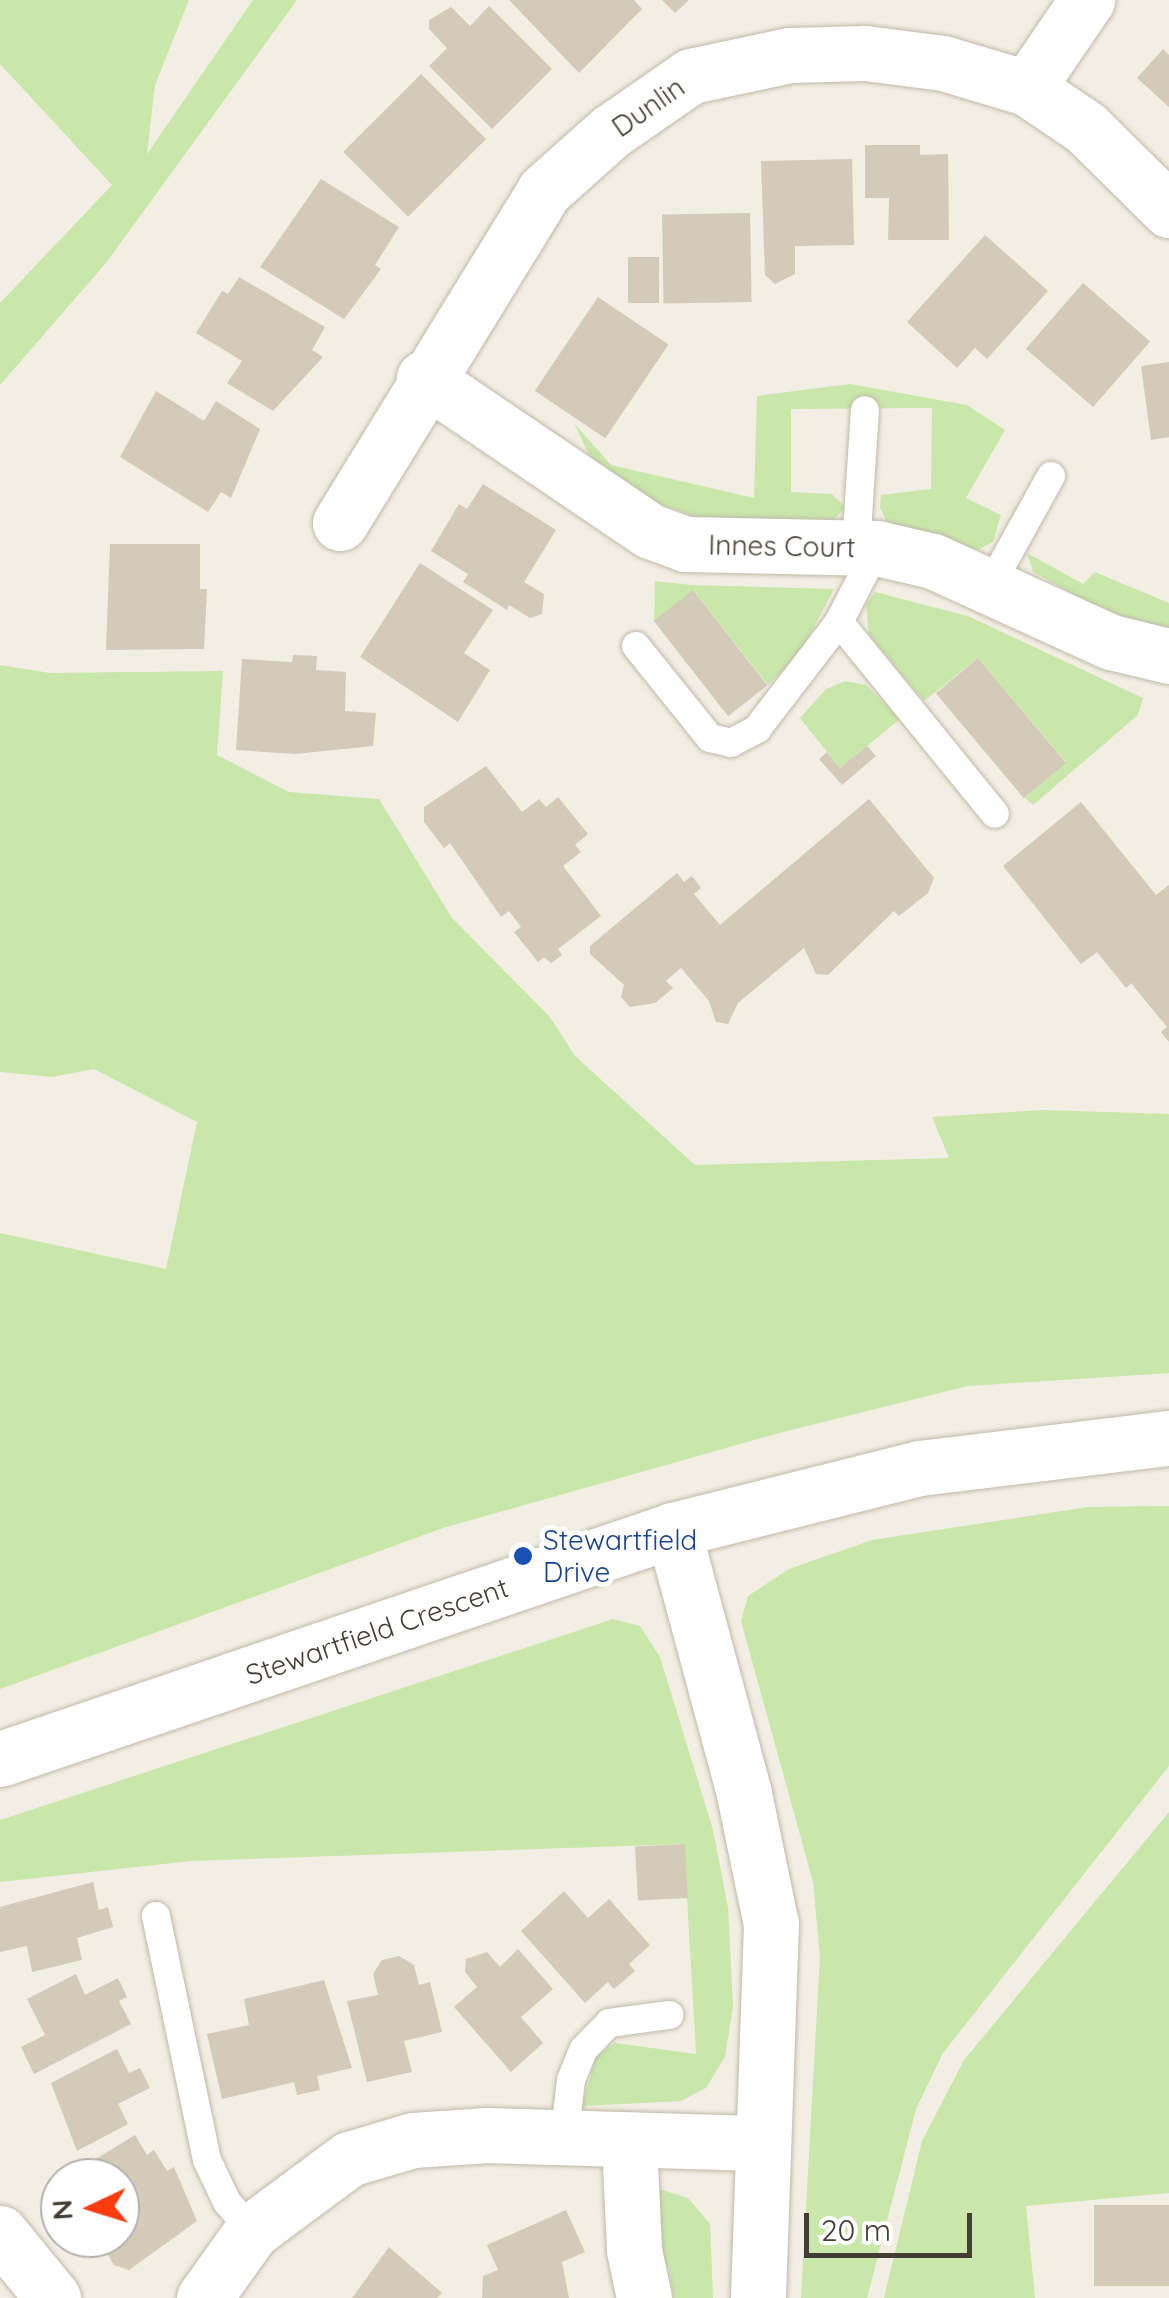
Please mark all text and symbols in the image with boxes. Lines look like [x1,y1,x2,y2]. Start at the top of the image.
street label: Dunlin [605,70,691,144]
street label: Innes Court [708,528,856,564]
place label: Stewartfield Drive [543,1523,697,1589]
marker: Stewartfield Drive [512,1545,534,1567]
street label: Stewartfield Crescent [241,1570,513,1692]
north arrow [40,2158,140,2258]
scale bar [809,2193,976,2255]
text: N [43,2198,80,2221]
text: 20 m [821,2211,891,2249]

